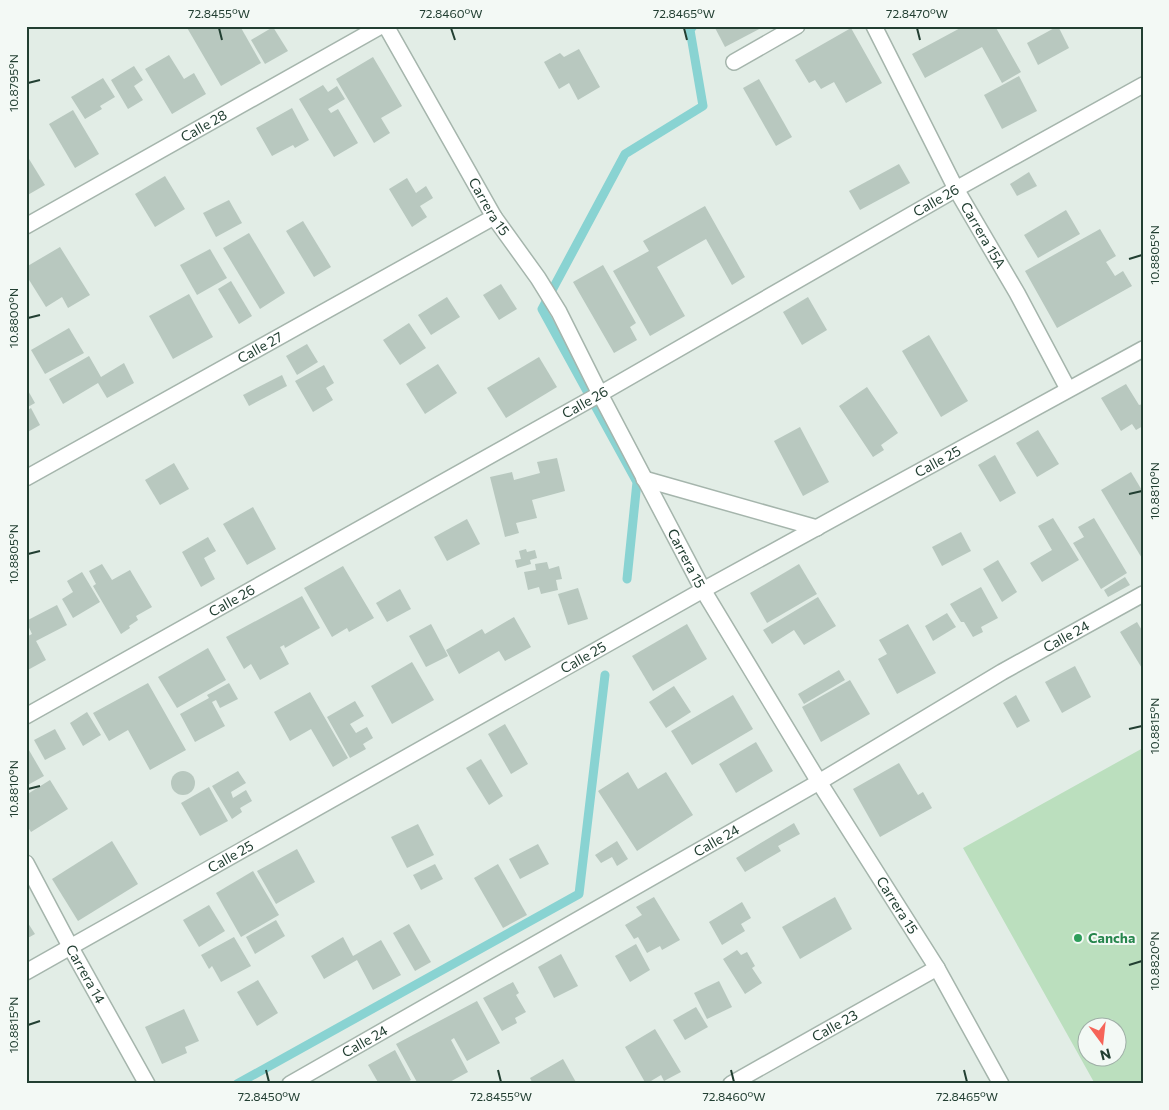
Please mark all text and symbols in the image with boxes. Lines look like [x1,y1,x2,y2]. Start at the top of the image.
text: 72.8455°W [188,6,250,20]
text: 72.8460°W [419,6,483,20]
text: 72.8465°W [653,6,715,20]
text: 72.8470°W [886,6,948,20]
text: 10.8795°N [6,54,20,112]
street label: Calle 28 [177,106,230,145]
street label: Carrera 15 [465,174,514,239]
street label: Calle 26 [910,180,962,220]
street label: Carrera 15A [957,199,1010,271]
text: 10.8805°N [1147,225,1161,285]
text: 10.8800°N [6,288,20,348]
street label: Calle 27 [234,328,285,366]
street label: Calle 26 [559,382,611,422]
street label: Calle 25 [912,442,963,480]
text: 10.8810°N [1147,462,1161,520]
text: 10.8805°N [6,524,20,584]
street label: Carrera 15 [664,526,709,591]
street label: Calle 26 [205,580,258,620]
street label: Calle 24 [1040,616,1092,656]
street label: Calle 25 [557,637,609,677]
text: 10.8815°N [1147,698,1161,754]
text: 10.8810°N [6,760,20,818]
street label: Calle 24 [690,820,743,860]
street label: Calle 25 [204,836,256,876]
street label: Carrera 15 [873,873,922,937]
place label: Cancha [1088,929,1135,946]
text: 10.8820°N [1147,931,1161,991]
marker: Cancha [1072,932,1084,944]
street label: Carrera 14 [63,941,110,1007]
text: 10.8815°N [6,997,20,1053]
street label: Calle 23 [809,1006,860,1045]
north arrow [1076,1018,1126,1068]
street label: Calle 24 [338,1021,391,1061]
text: N [1098,1045,1113,1065]
text: 72.8450°W [238,1089,300,1103]
text: 72.8455°W [470,1089,532,1103]
text: 72.8460°W [702,1089,766,1103]
text: 72.8465°W [936,1089,998,1103]

